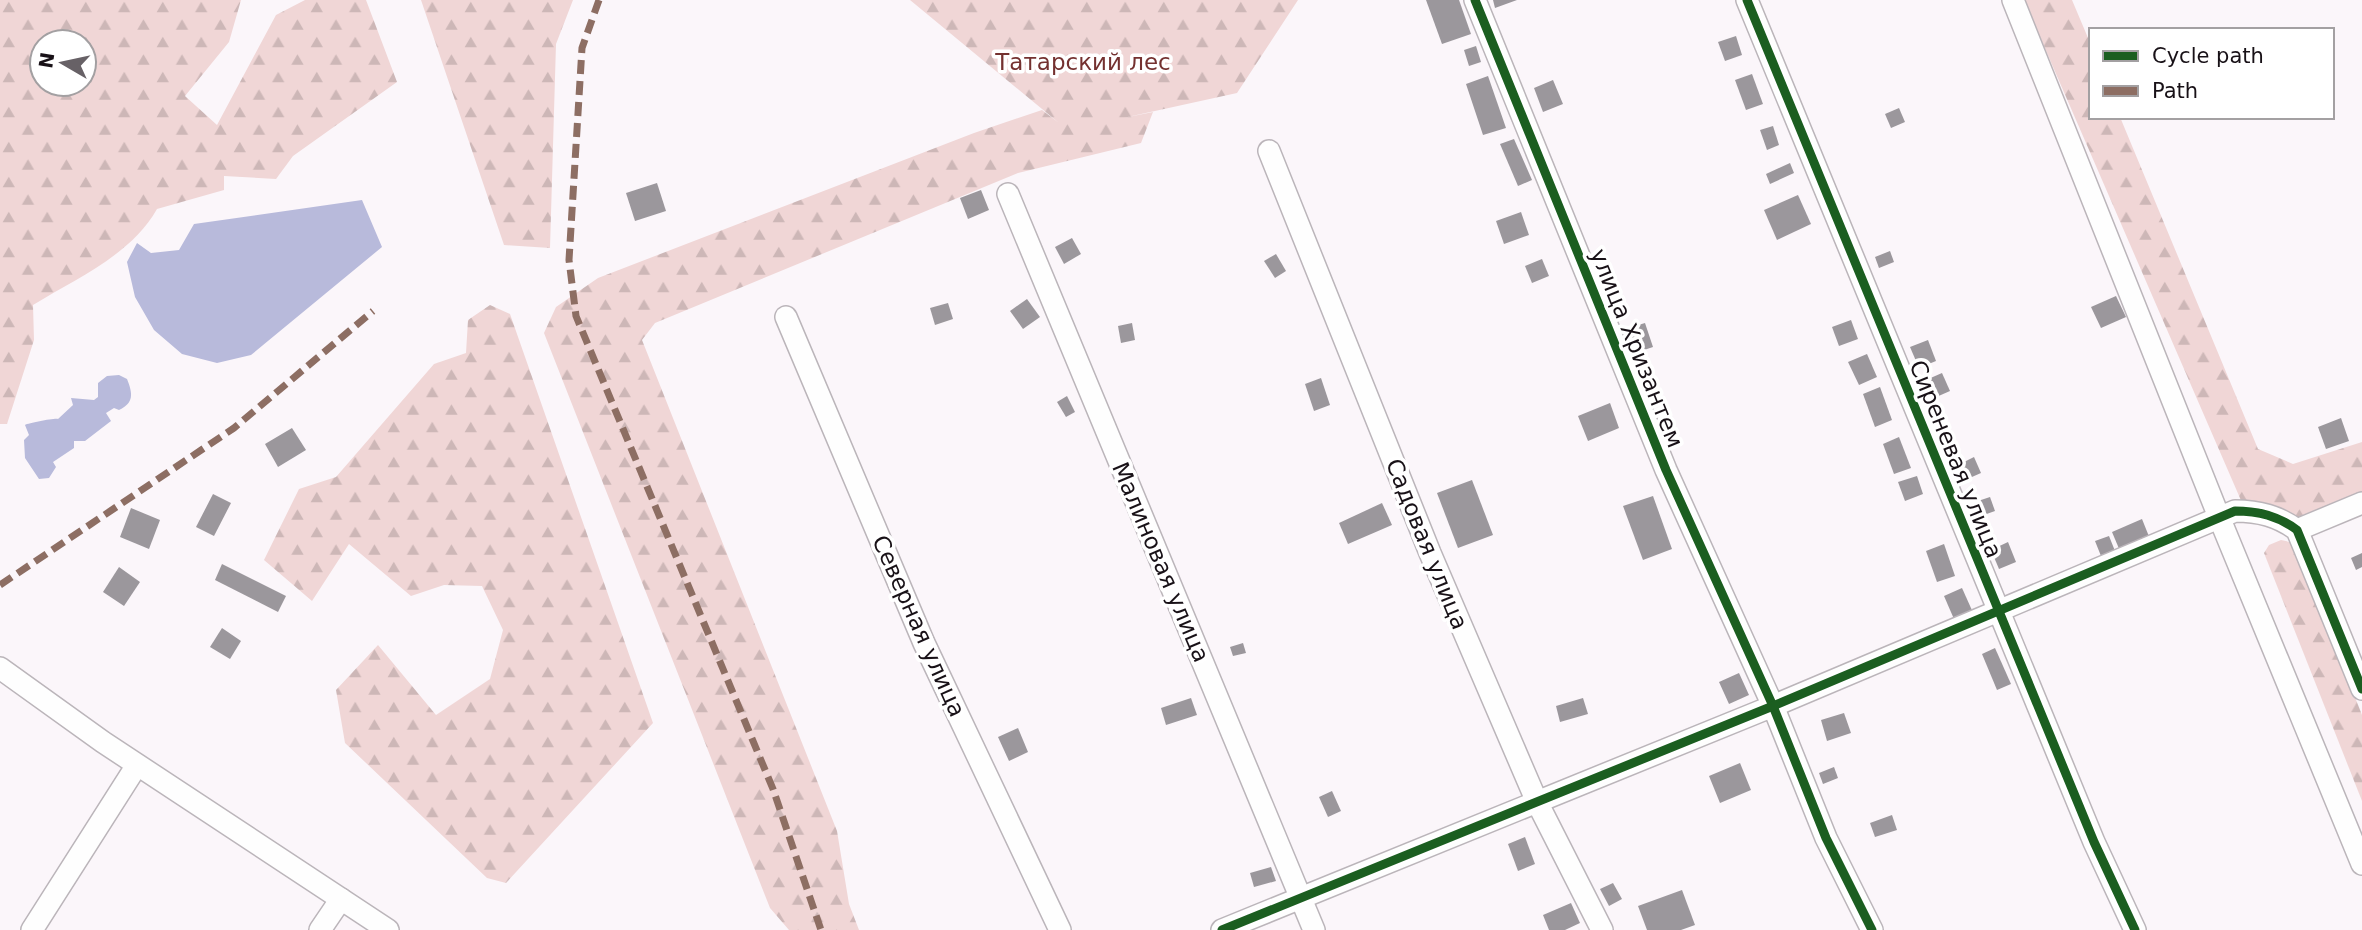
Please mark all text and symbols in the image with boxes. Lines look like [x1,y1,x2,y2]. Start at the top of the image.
north arrow [28,28,98,98]
legend [2089,28,2334,119]
text: Cycle path [2152,44,2264,68]
park label: Татарский лес [994,49,1171,75]
text: N [34,51,58,70]
text: Path [2152,79,2198,103]
street label: улица Хризантем [1585,245,1689,451]
street label: Сиреневая улица [1904,356,2008,562]
street label: Садовая улица [1381,455,1473,633]
street label: Малиновая улица [1107,458,1215,666]
street label: Северная улица [867,531,971,721]

